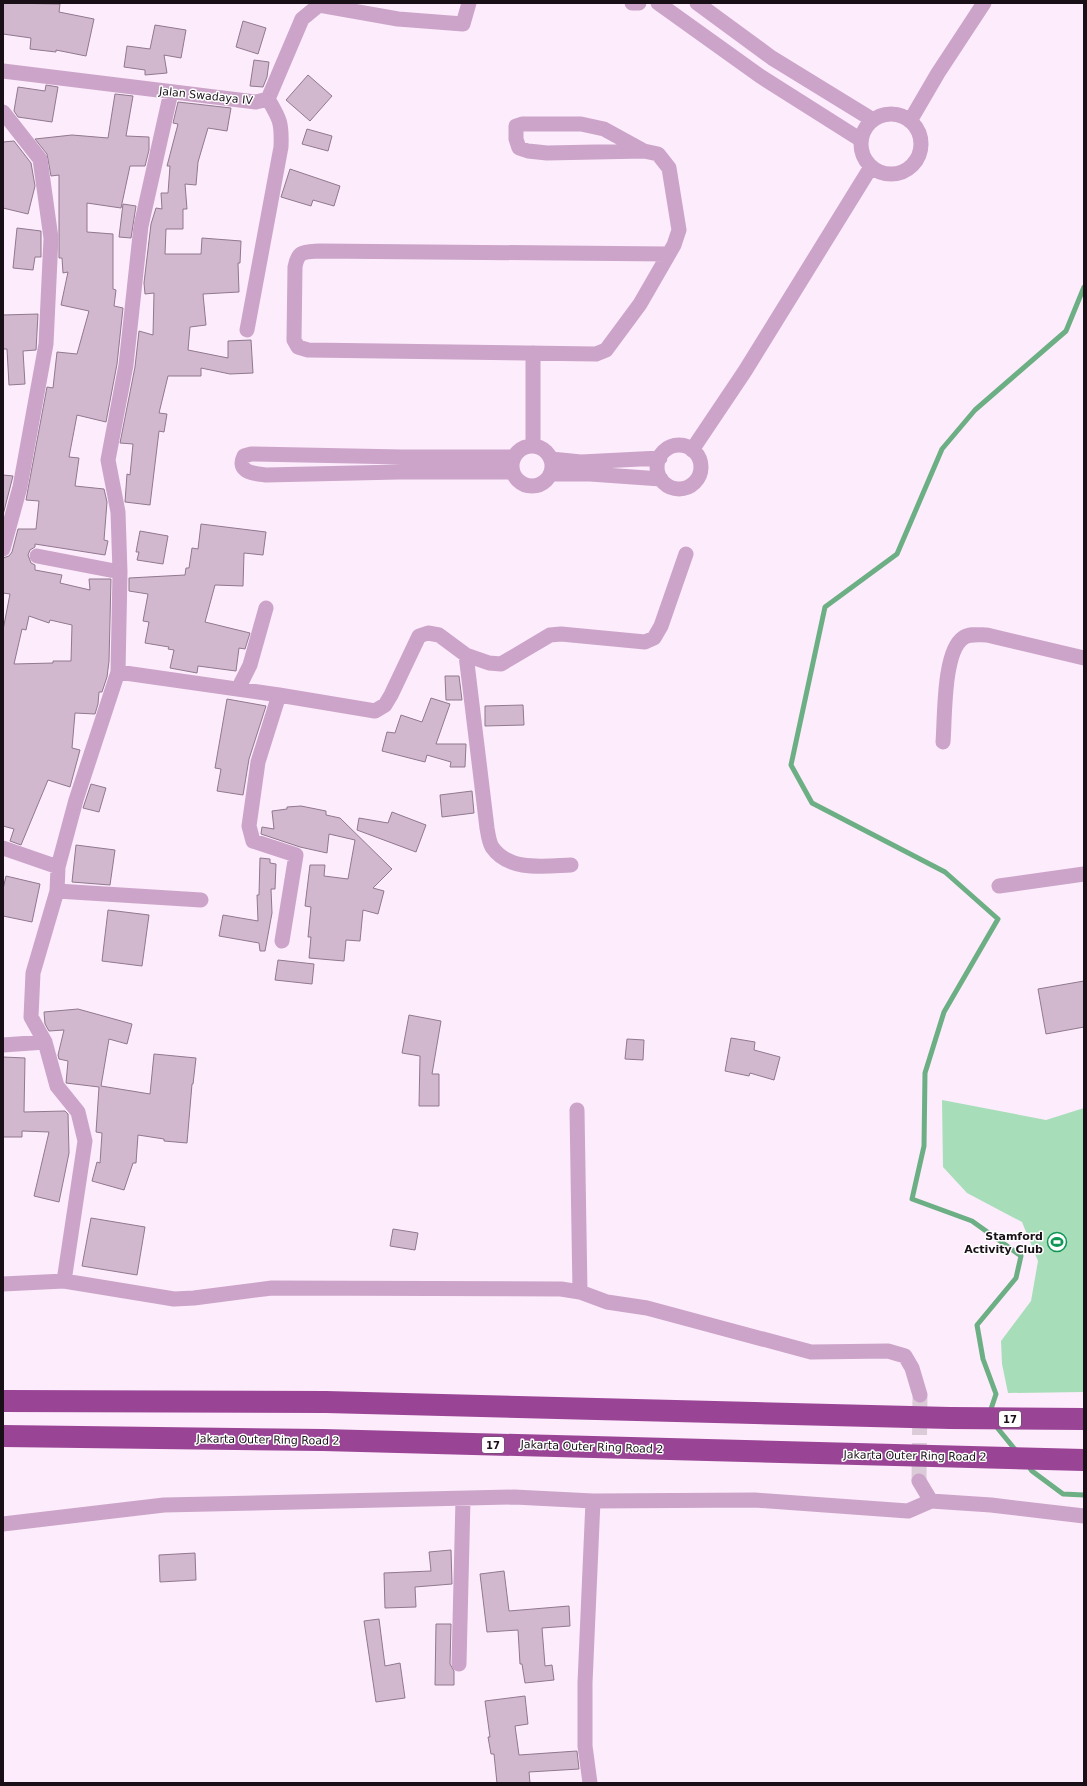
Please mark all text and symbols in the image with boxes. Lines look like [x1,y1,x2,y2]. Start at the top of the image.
street label: Jalan Swadaya IV [157,85,254,107]
place label: Stamford Activity Club [964,1230,1043,1256]
sports icon: Stamford Activity Club [1046,1231,1068,1253]
road number: 17 [999,1411,1021,1427]
street label: Jakarta Outer Ring Road 2 [195,1432,340,1448]
road number: 17 [482,1437,504,1453]
street label: Jakarta Outer Ring Road 2 [519,1438,664,1456]
street label: Jakarta Outer Ring Road 2 [842,1448,987,1464]

